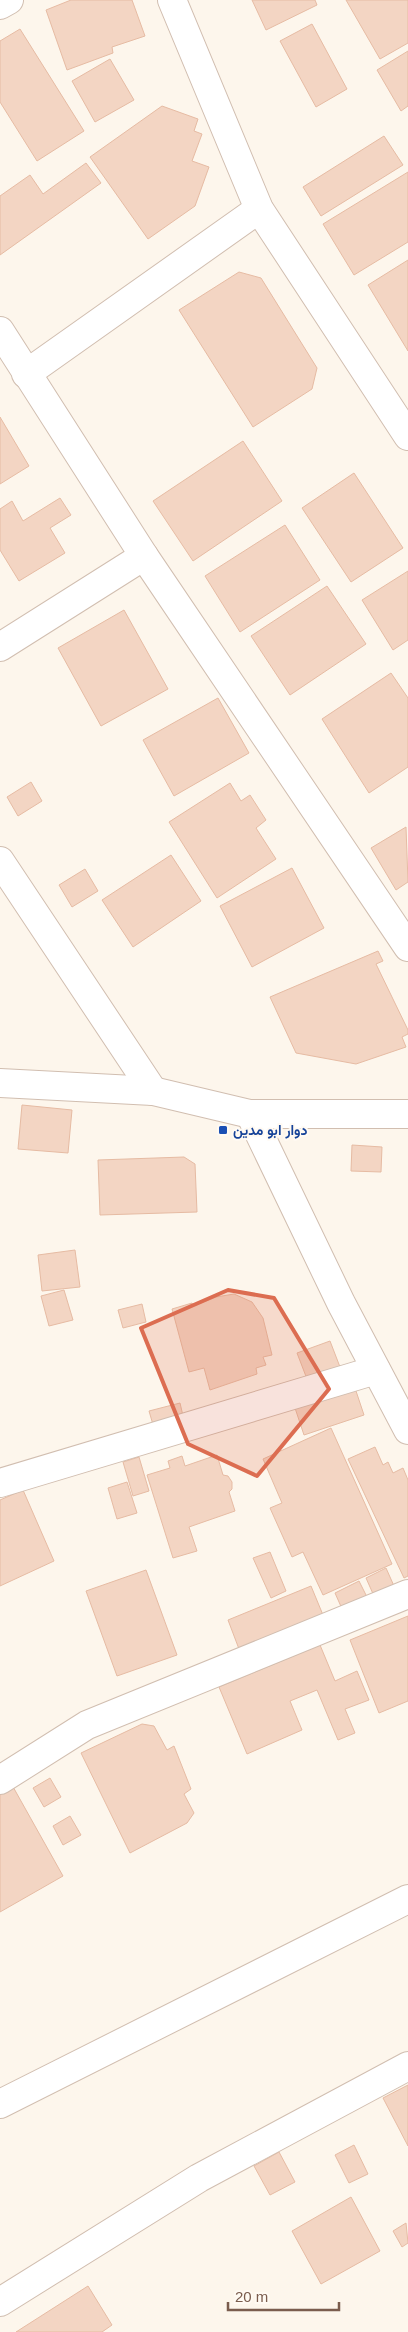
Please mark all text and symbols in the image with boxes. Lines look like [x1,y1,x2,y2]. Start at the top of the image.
place label: دوار ابو مدين [233,1122,308,1139]
marker: دوار ابو مدين [217,1124,229,1136]
scale bar [228,2280,339,2312]
text: 20 m [235,2288,268,2305]

